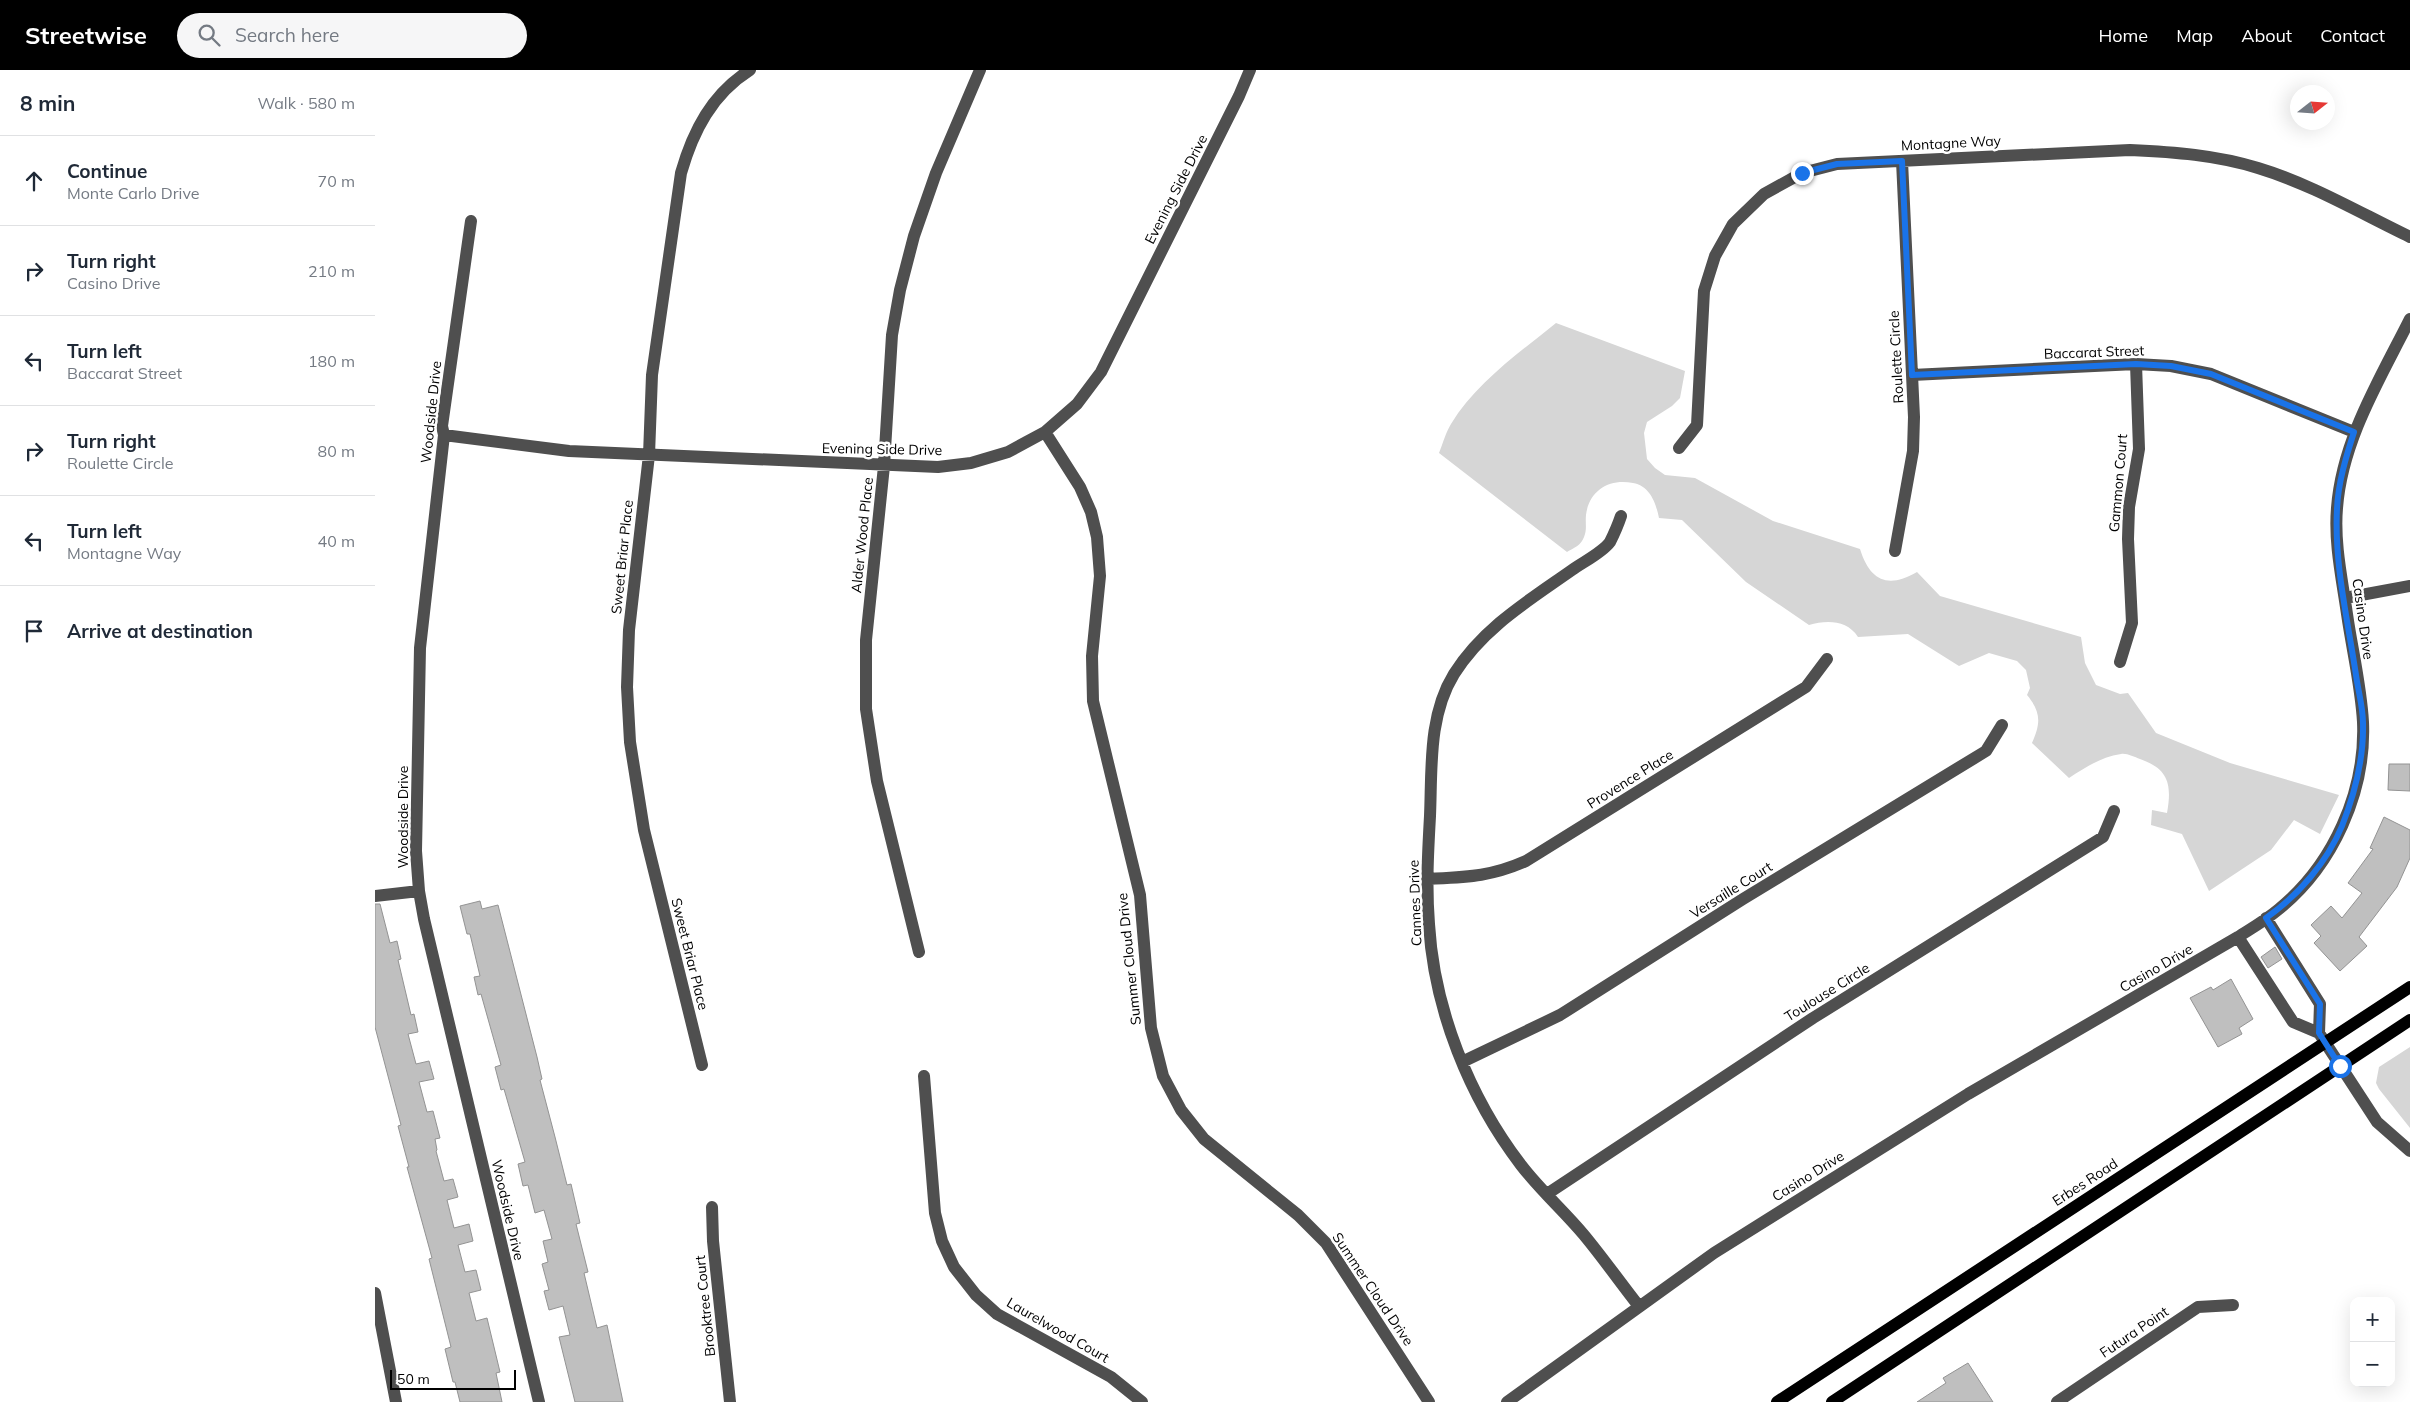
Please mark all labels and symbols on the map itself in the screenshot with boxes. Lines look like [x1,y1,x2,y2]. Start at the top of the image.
north arrow [2290,85,2335,130]
street label: Evening Side Drive [1141,131,1211,247]
street label: Montagne Way [1901,131,2002,155]
route end [1791,162,1814,185]
street label: Roulette Circle [1885,310,1907,404]
street label: Baccarat Street [2043,341,2145,363]
street label: Woodside Drive [417,360,445,464]
street label: Gammon Court [2105,433,2131,533]
street label: Evening Side Drive [822,439,942,459]
street label: Alder Wood Place [847,476,877,594]
street label: Sweet Briar Place [607,499,637,615]
street label: Casino Drive [2348,577,2378,661]
street label: Provence Place [1584,745,1676,813]
street label: Woodside Drive [394,766,412,868]
street label: Versaille Court [1686,857,1776,922]
street label: Cannes Drive [1405,860,1425,946]
street label: Summer Cloud Drive [1113,892,1145,1026]
street label: Sweet Briar Place [667,896,713,1012]
street label: Casino Drive [2116,940,2196,996]
street label: Toulouse Circle [1781,959,1873,1025]
route start [2329,1055,2352,1078]
street label: Casino Drive [1769,1147,1847,1205]
street label: Erbes Road [2049,1154,2121,1210]
street label: Woodside Drive [488,1158,528,1262]
street label: Summer Cloud Drive [1328,1229,1418,1349]
street label: Brooktree Court [691,1254,719,1358]
street label: Laurelwood Court [1003,1293,1113,1367]
street label: Futura Point [2096,1302,2172,1362]
scale bar [390,1367,516,1390]

